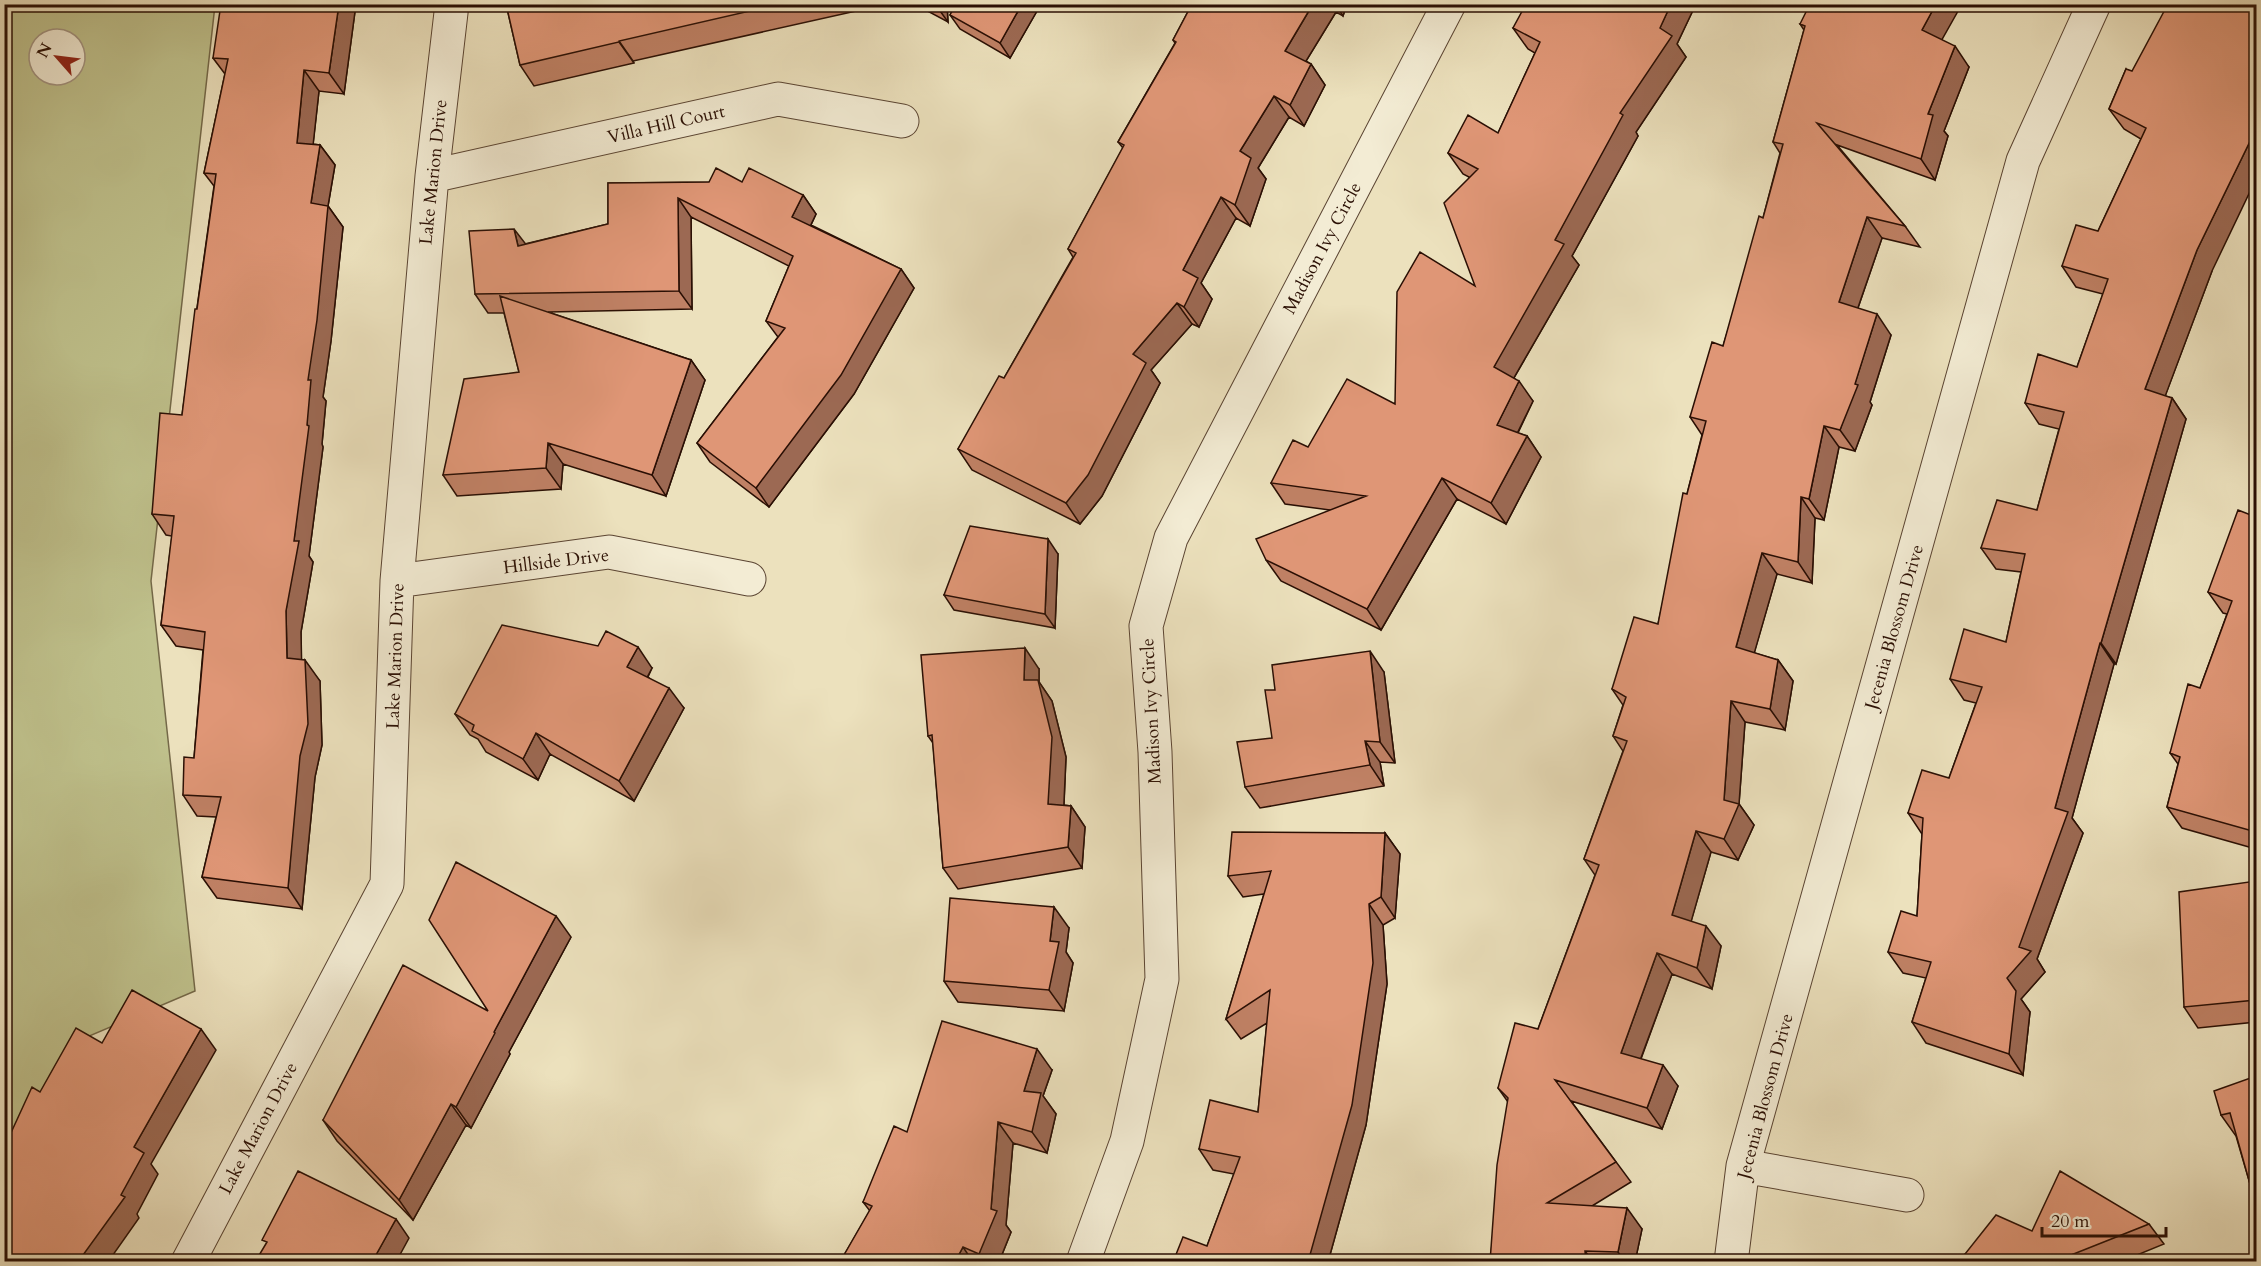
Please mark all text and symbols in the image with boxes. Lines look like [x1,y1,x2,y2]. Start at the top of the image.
north arrow [27,27,87,87]
text: N [32,39,58,62]
street label: Lake Marion Drive [413,98,454,246]
street label: Villa Hill Court [605,99,728,150]
street label: Madison Ivy Circle [1277,178,1368,319]
street label: Jecenia Blossom Drive [1858,542,1930,715]
street label: Hillside Drive [502,543,610,580]
street label: Lake Marion Drive [380,583,411,729]
street label: Madison Ivy Circle [1135,637,1168,785]
street label: Jecenia Blossom Drive [1731,1011,1800,1185]
street label: Lake Marion Drive [213,1058,304,1199]
scale bar [2042,1200,2166,1238]
text: 20 m [2051,1209,2090,1234]

